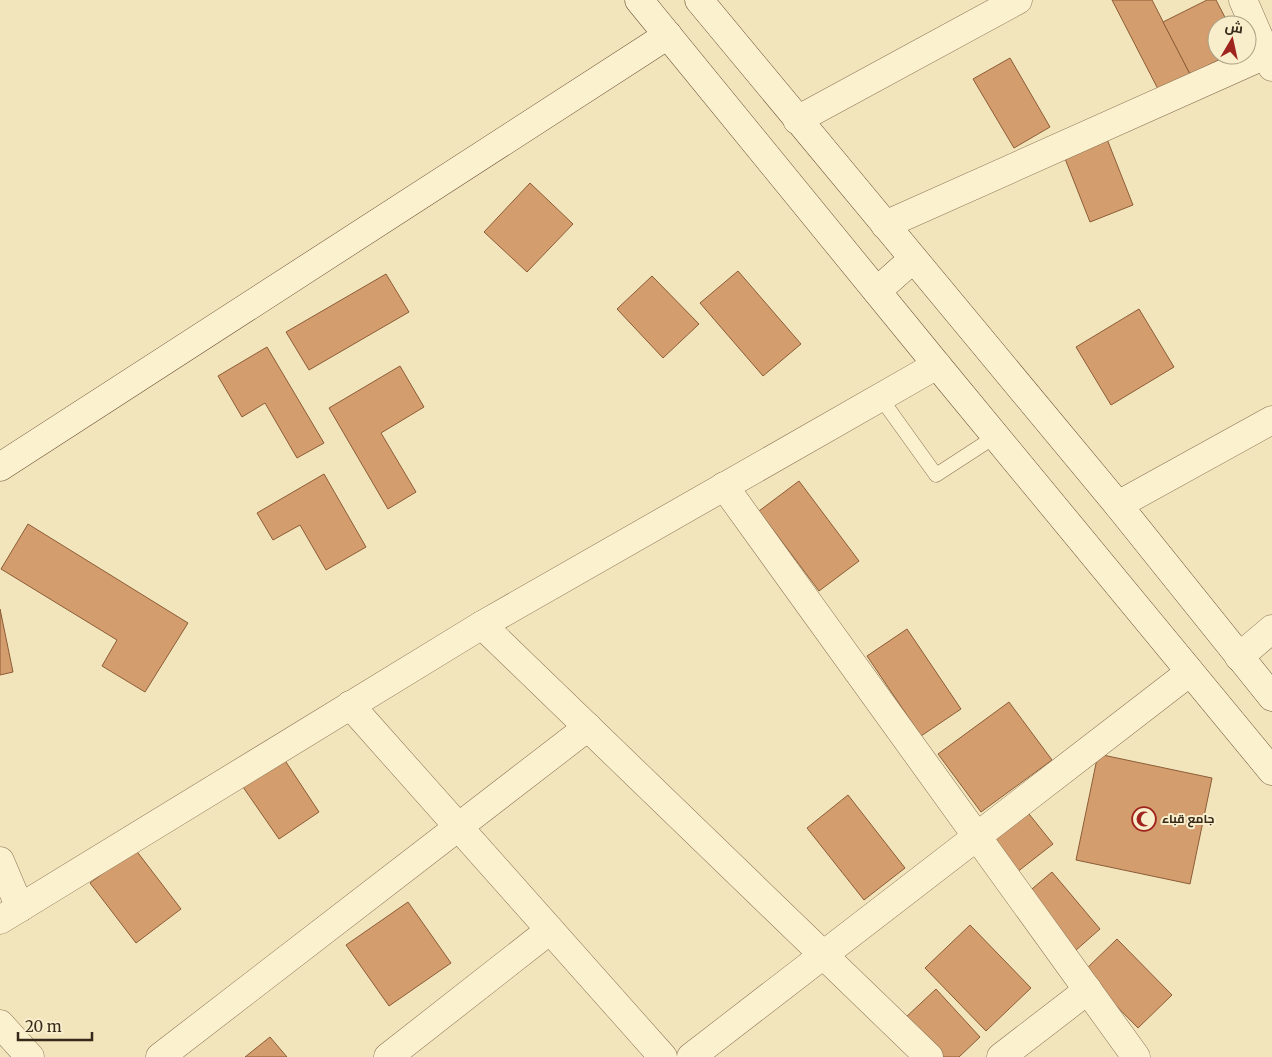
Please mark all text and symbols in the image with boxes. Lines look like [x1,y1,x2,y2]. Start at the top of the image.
north arrow [1207,15,1257,65]
text: ش [1224,17,1244,37]
mosque icon: جامع قباء [1131,806,1157,832]
place label: جامع قباء [1162,811,1214,828]
scale bar [18,1010,91,1042]
text: 20 m [25,1017,62,1036]

